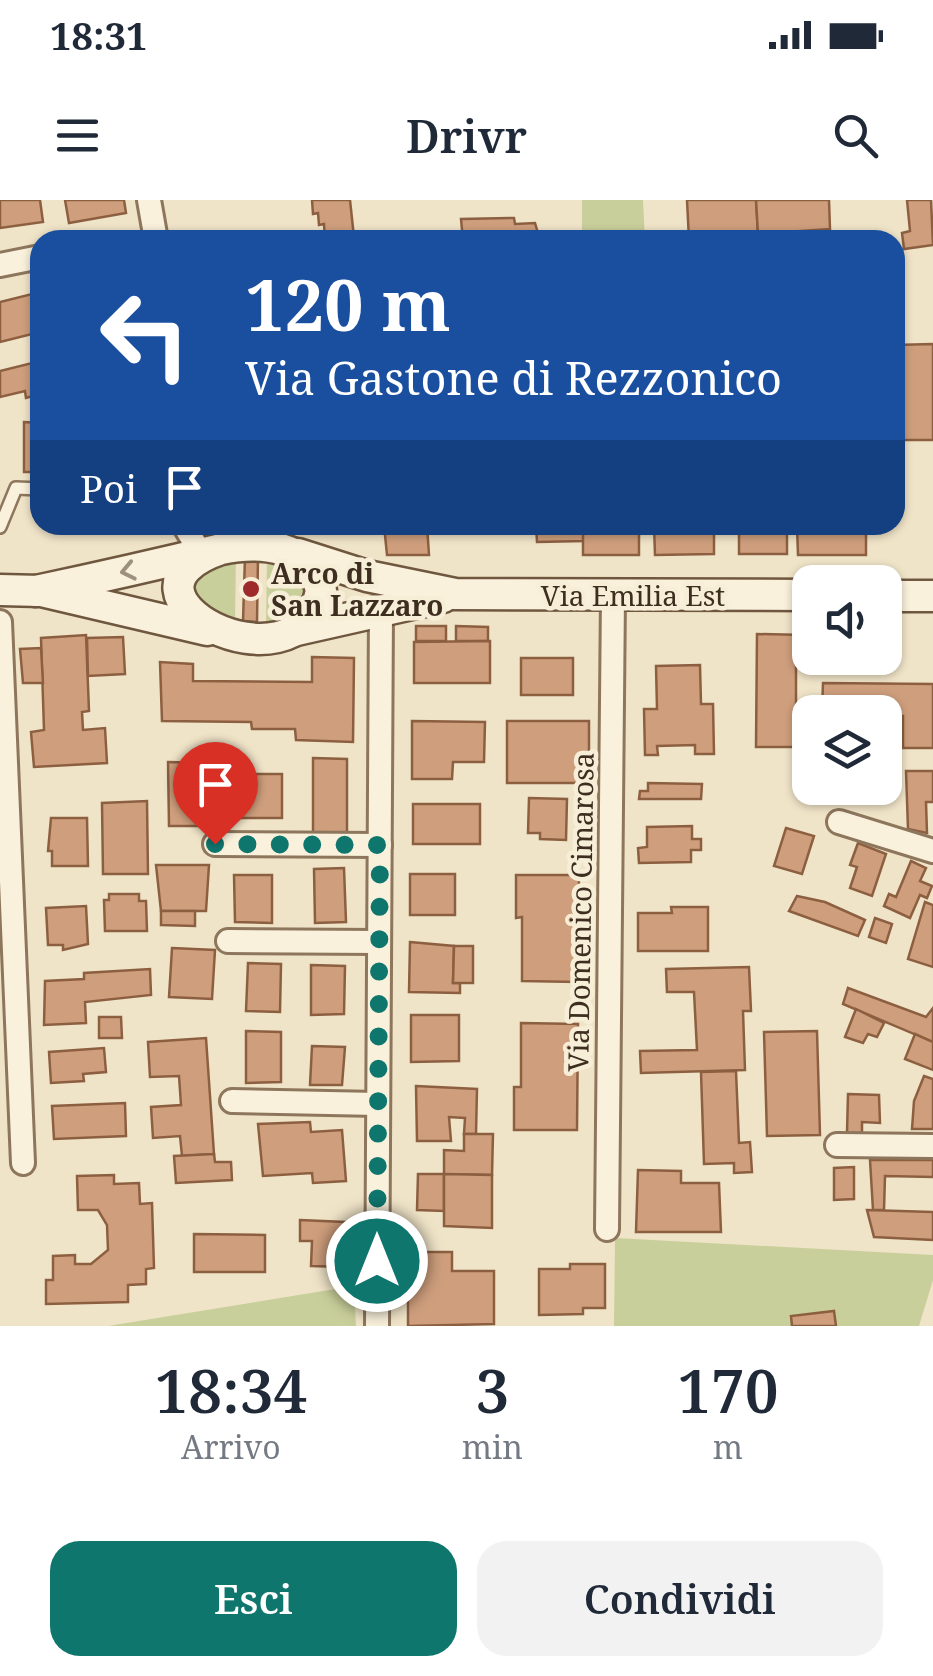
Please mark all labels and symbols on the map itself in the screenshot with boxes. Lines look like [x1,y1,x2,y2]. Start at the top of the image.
place label: Arco di San Lazzaro [271,554,443,624]
one-way arrow [120,560,137,581]
street label: Via Emilia Est [541,576,725,614]
marker: Arco di San Lazzaro [240,578,262,600]
pin [173,742,258,845]
street label: Via Domenico Cimarosa [558,752,602,1072]
position arrow [325,1209,429,1313]

